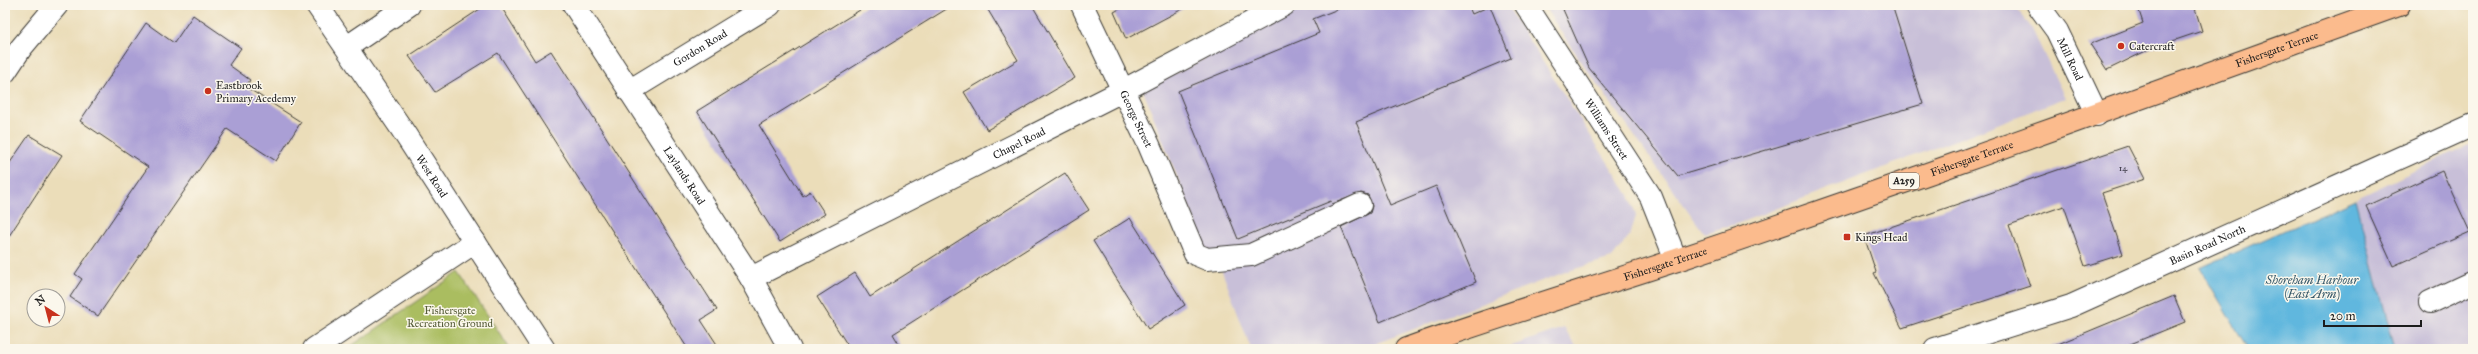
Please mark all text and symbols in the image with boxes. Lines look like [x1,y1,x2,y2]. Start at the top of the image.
street label: Gordon Road [671,26,730,69]
street label: Fishersgate Terrace [2234,28,2320,70]
street label: Mill Road [2054,35,2086,83]
place label: Catercraft [2129,40,2175,53]
marker: Catercraft [2116,41,2126,51]
place label: Eastbrook Primary Acedemy [216,79,297,105]
marker: Eastbrook Primary Acedemy [203,86,213,96]
street label: George Street [1117,88,1156,149]
street label: Williams Street [1582,96,1631,162]
street label: Chapel Road [990,124,1048,162]
street label: Fishersgate Terrace [1928,137,2015,179]
street label: Laylands Road [661,144,708,207]
street label: West Road [413,152,451,200]
house number: 14 [2119,162,2128,173]
road number: A259 [1889,173,1919,189]
street label: Basin Road North [2167,222,2247,267]
place label: Kings Head [1855,231,1908,244]
marker: Kings Head [1842,232,1852,242]
street label: Fishersgate Terrace [1622,244,1709,283]
water label: Shoreham Harbour (East Arm) [2265,273,2359,301]
north arrow [26,288,66,328]
text: N [33,292,49,308]
scale bar [2324,302,2421,328]
park label: Fishersgate Recreation Ground [407,304,493,330]
text: 20 m [2330,309,2356,323]

